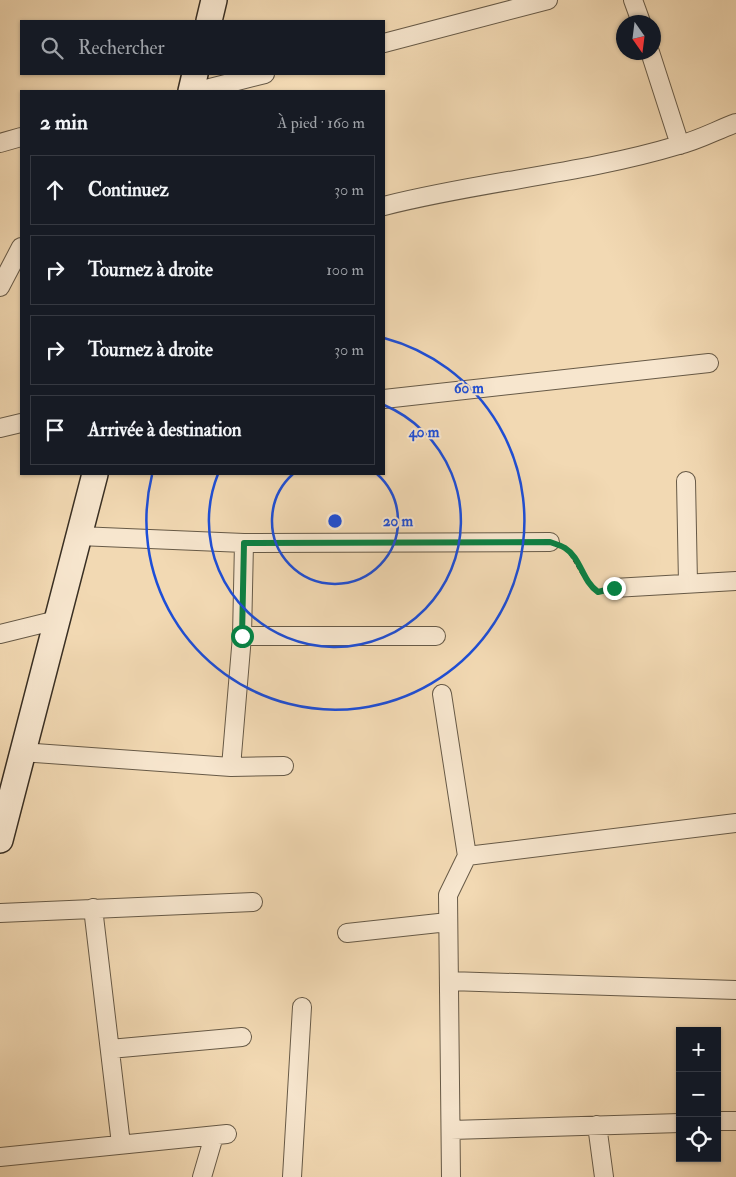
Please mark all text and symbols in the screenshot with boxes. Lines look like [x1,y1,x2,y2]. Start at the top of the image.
north arrow [616,15,661,60]
search box [20,20,385,75]
icon: search [38,34,66,62]
text: Rechercher [78,36,165,60]
text: 2 min [40,109,88,136]
text: À pied · 160 m [277,113,365,133]
icon: ahead [41,176,69,204]
text: Continuez [88,178,169,202]
text: 30 m [334,180,364,200]
icon: right [41,256,69,284]
text: Tournez à droite [88,258,213,282]
text: 100 m [326,260,364,280]
icon: right [41,336,69,364]
text: Tournez à droite [88,338,213,362]
text: 30 m [334,340,364,360]
text: 60 m [454,379,484,398]
icon: arrive [41,416,69,444]
text: Arrivée à destination [88,418,242,442]
text: 40 m [408,423,440,442]
centre of rings [326,512,344,530]
text: 20 m [383,512,413,531]
route end [603,577,626,600]
route start [231,625,254,648]
map controls [676,1027,721,1162]
button: + [676,1027,721,1072]
button: − [676,1072,721,1117]
button: locate [676,1117,721,1162]

